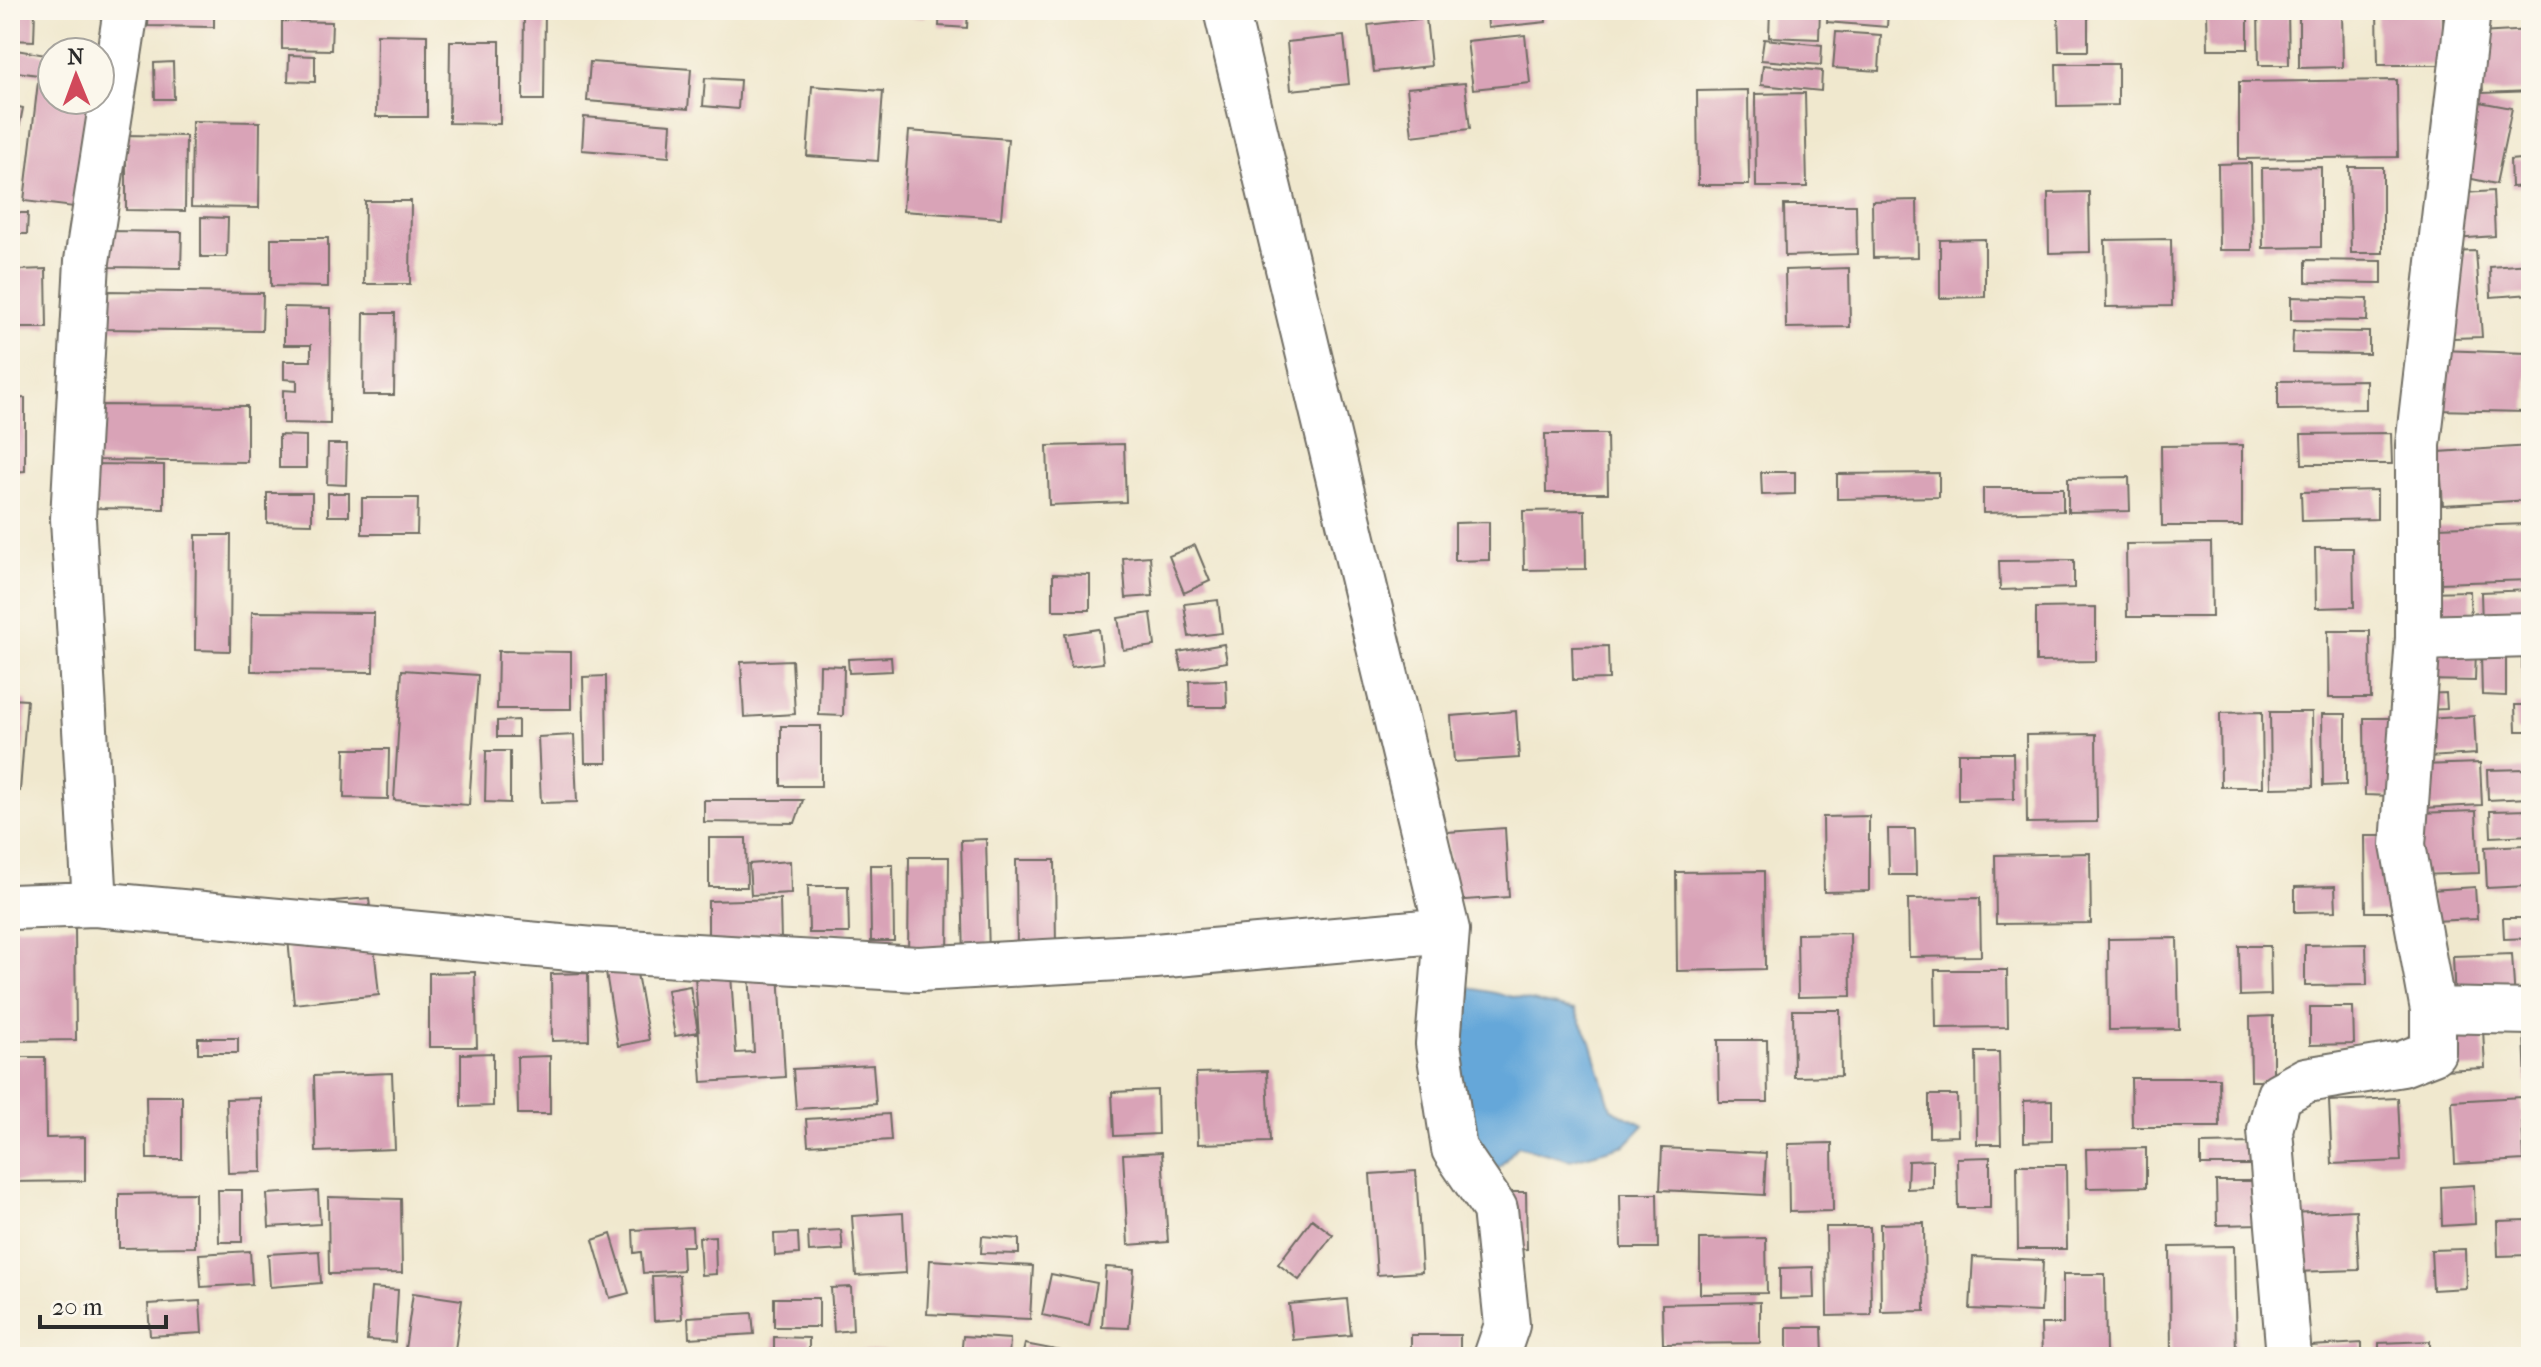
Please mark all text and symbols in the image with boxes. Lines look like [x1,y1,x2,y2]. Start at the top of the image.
north arrow [36,36,116,116]
text: N [67,44,85,70]
scale bar [40,1279,166,1329]
text: 20 m [52,1293,103,1321]

